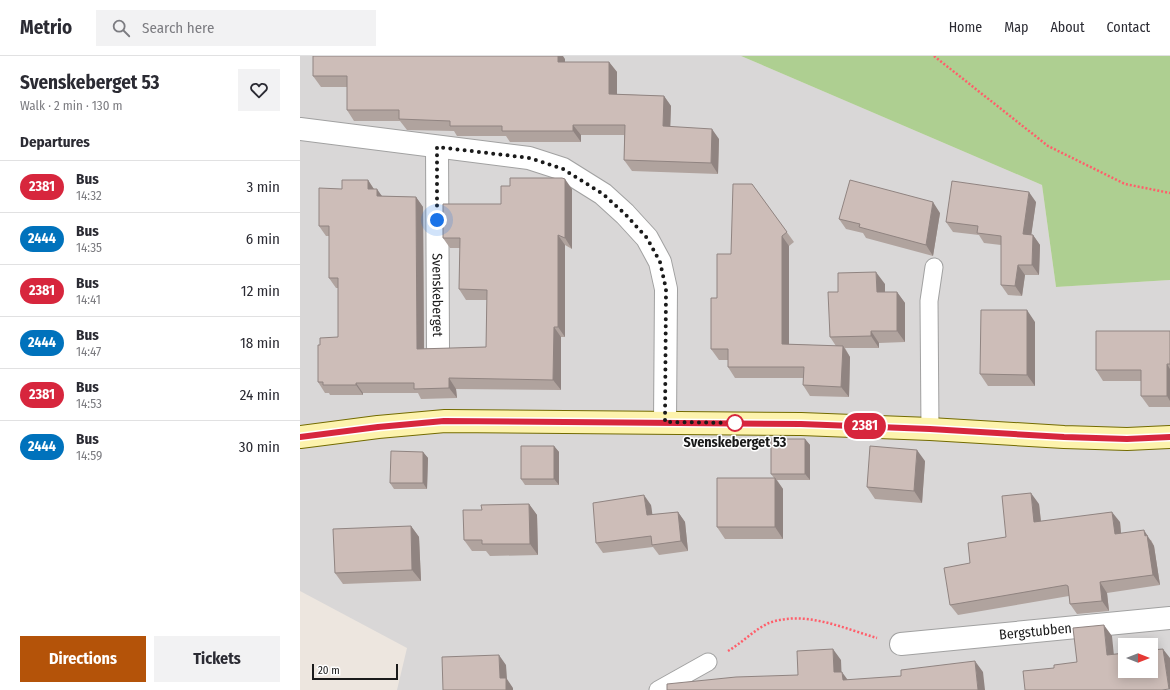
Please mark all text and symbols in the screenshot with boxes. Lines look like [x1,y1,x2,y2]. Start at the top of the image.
search box [96,10,376,46]
text: Metrio [20,16,72,39]
icon: search [110,17,132,39]
text: Search here [142,19,214,37]
text: Home [949,19,982,36]
text: Map [1004,19,1028,36]
text: About [1050,19,1085,36]
text: Contact [1107,19,1150,36]
button: heart [238,69,280,111]
text: Svenskeberget 53 [20,71,160,94]
text: Walk · 2 min · 130 m [20,98,122,113]
text: Departures [20,133,90,151]
text: Bus [76,170,99,188]
text: 2381 [29,178,55,195]
text: 3 min [246,178,280,196]
text: 14:32 [76,188,102,203]
your location [427,210,447,230]
text: Bus [76,222,99,240]
text: 2444 [28,230,56,247]
text: 6 min [246,230,280,248]
text: 14:35 [76,240,102,255]
street label: Svenskeberget [429,253,446,337]
text: Bus [76,274,99,292]
text: 2381 [29,282,55,299]
text: 12 min [241,282,280,300]
text: 14:41 [76,292,101,307]
text: Bus [76,326,99,344]
text: 2444 [28,334,56,351]
text: 18 min [240,334,280,352]
text: 14:47 [76,344,101,359]
text: Bus [76,378,99,396]
text: 2381 [29,386,55,403]
text: 24 min [240,386,280,404]
text: 14:53 [76,396,102,411]
line badge: 2381 [837,413,893,439]
marker: Svenskeberget 53 [726,414,744,432]
text: 2381 [852,417,878,434]
text: Bus [76,430,99,448]
place label: Svenskeberget 53 [684,434,787,451]
text: 2444 [28,438,56,455]
text: 30 min [239,438,280,456]
text: 14:59 [76,448,102,463]
street label: Bergstubben [998,620,1073,643]
button: Directions [20,636,146,682]
button: Tickets [154,636,280,682]
north arrow [1118,638,1158,678]
map controls [1118,638,1158,678]
scale bar [312,662,398,681]
text: 20 m [318,664,340,677]

